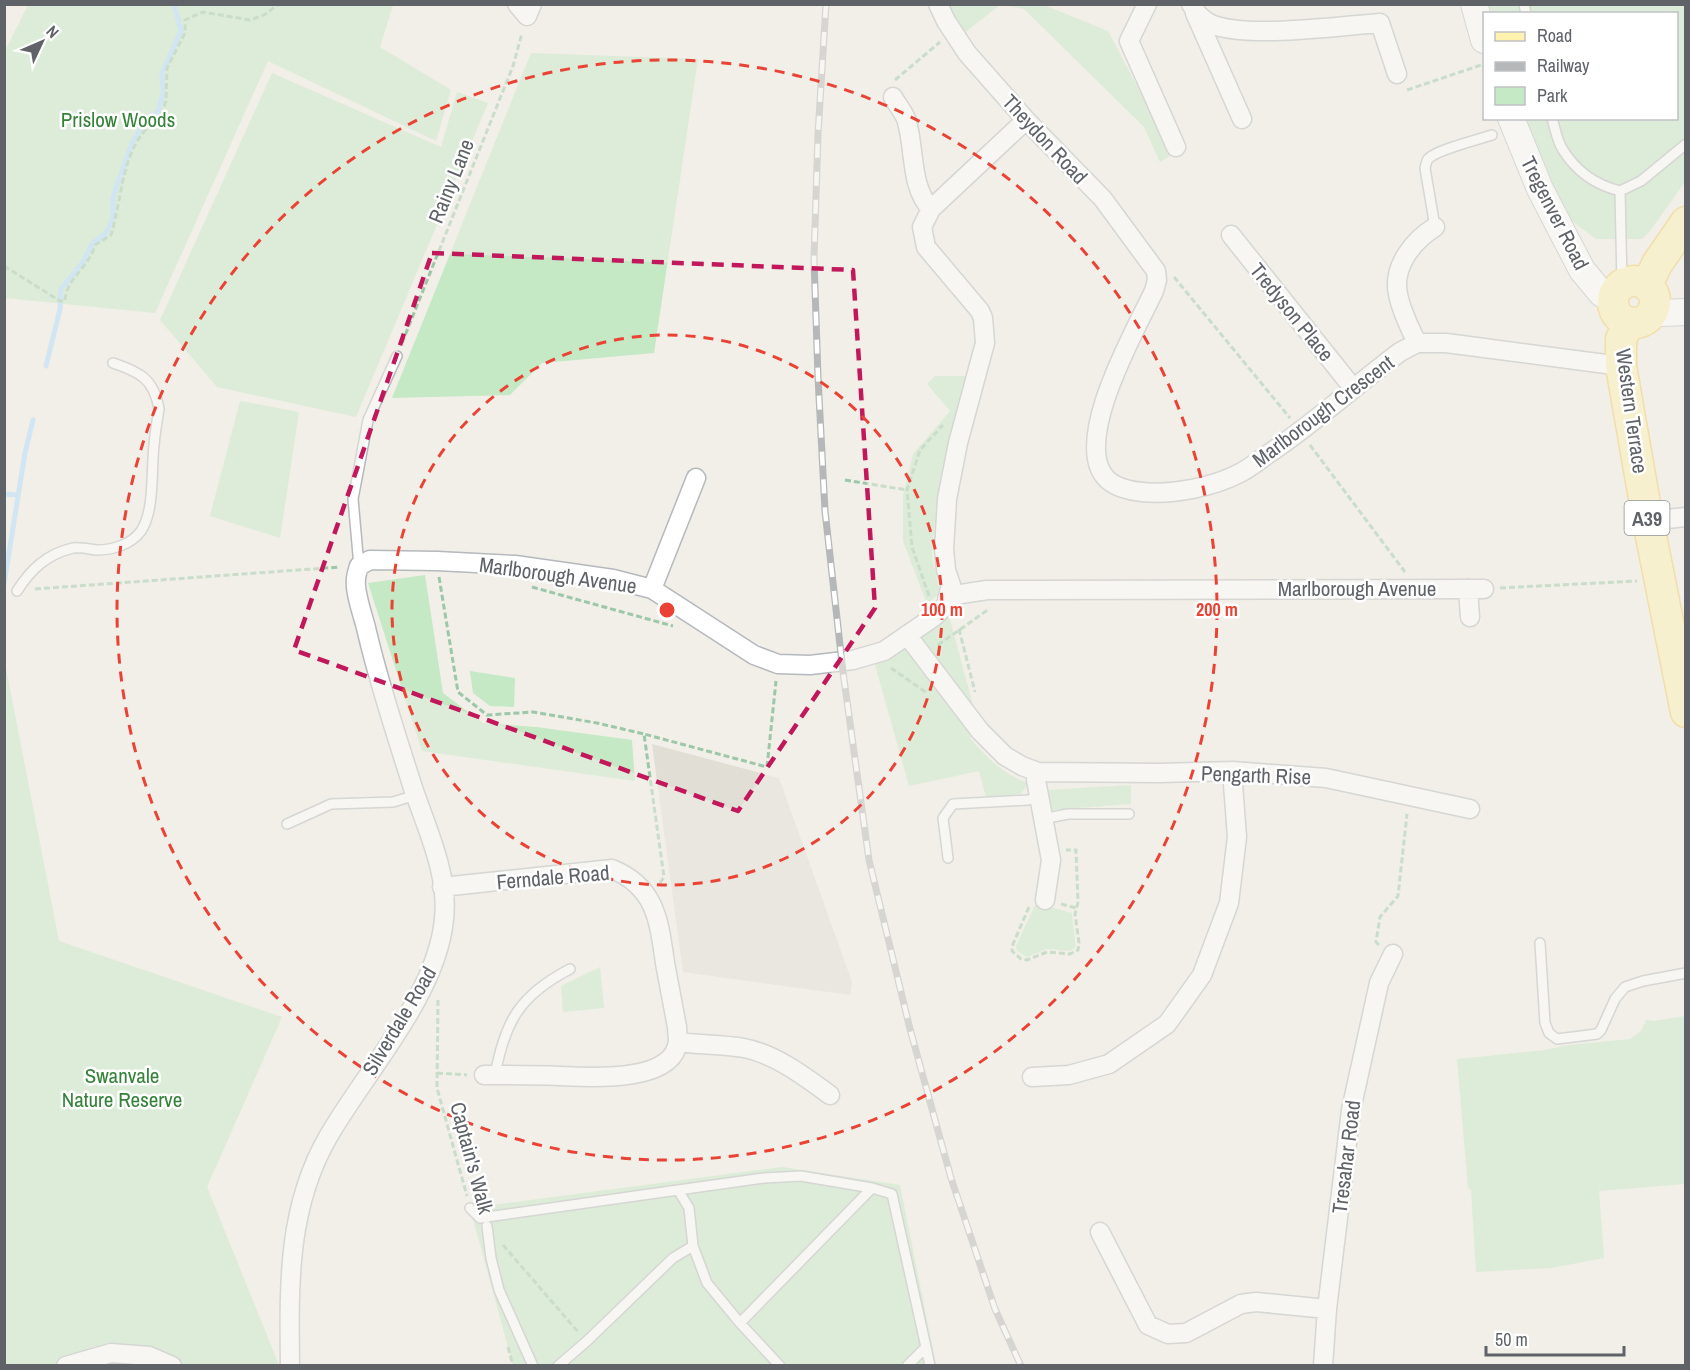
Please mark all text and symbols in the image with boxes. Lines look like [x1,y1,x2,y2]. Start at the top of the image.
north arrow [12,12,72,72]
legend [1483,12,1678,120]
text: N [42,21,64,43]
text: Road [1537,23,1572,48]
text: Railway [1537,53,1590,78]
text: Park [1537,83,1568,108]
street label: Theydon Road [996,88,1094,190]
park label: Prislow Woods [61,105,175,134]
street label: Rainy Lane [421,135,481,227]
street label: Tregenver Road [1514,151,1596,275]
street label: Tredyson Place [1243,257,1341,367]
street label: Western Terrace [1609,347,1655,475]
street label: Marlborough Crescent [1246,348,1400,474]
road number: A39 [1624,501,1670,535]
street label: Marlborough Avenue [477,550,639,600]
street label: Marlborough Avenue [1278,574,1436,603]
text: 100 m [921,597,963,622]
text: 200 m [1196,597,1238,622]
centre of rings [657,600,677,620]
street label: Pengarth Rise [1200,759,1312,791]
street label: Ferndale Road [495,858,611,896]
street label: Silverdale Road [355,961,443,1081]
park label: Swanvale Nature Reserve [62,1061,182,1114]
street label: Captain's Walk [443,1099,501,1217]
street label: Tresahar Road [1325,1099,1367,1215]
scale bar [1486,1319,1624,1357]
text: 50 m [1495,1327,1528,1352]

